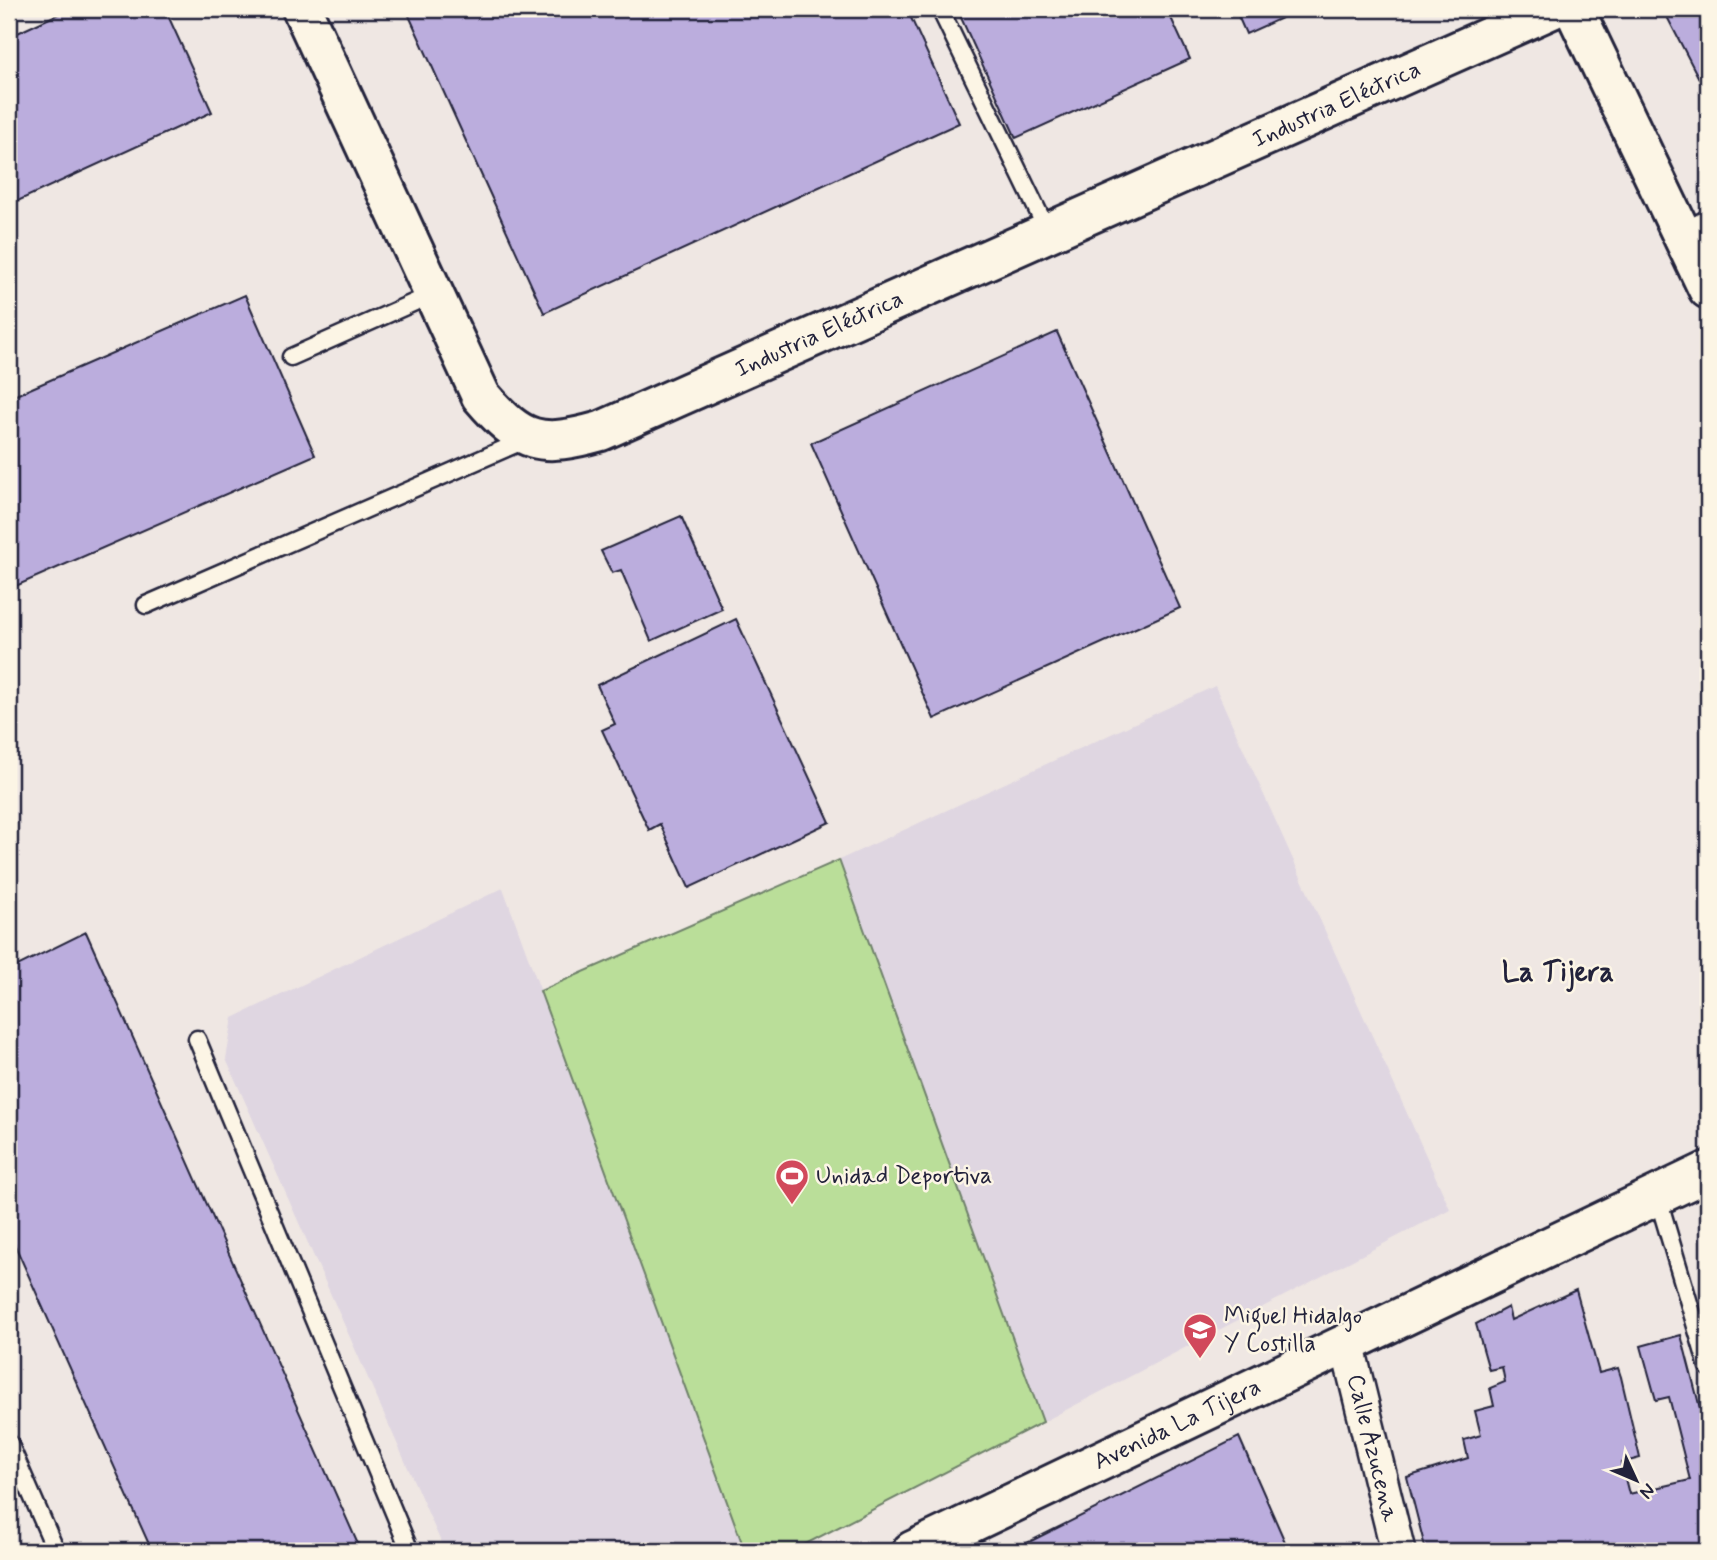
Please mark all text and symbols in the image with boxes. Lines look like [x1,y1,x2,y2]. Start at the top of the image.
street label: Industria Eléctrica [1248,54,1426,155]
street label: Industria Eléctrica [730,283,908,385]
district label: La Tijera [1502,955,1614,992]
sports icon: Unidad Deportiva [773,1157,811,1206]
place label: Unidad Deportiva [816,1161,992,1192]
place label: Miguel Hidalgo Y Costilla [1224,1301,1362,1360]
school or university icon: Miguel Hidalgo Y Costilla [1181,1311,1219,1360]
street label: Avenida La Tijera [1089,1371,1266,1477]
street label: Calle Azucena [1340,1371,1406,1525]
north arrow [1602,1444,1672,1514]
text: N [1634,1478,1661,1504]

